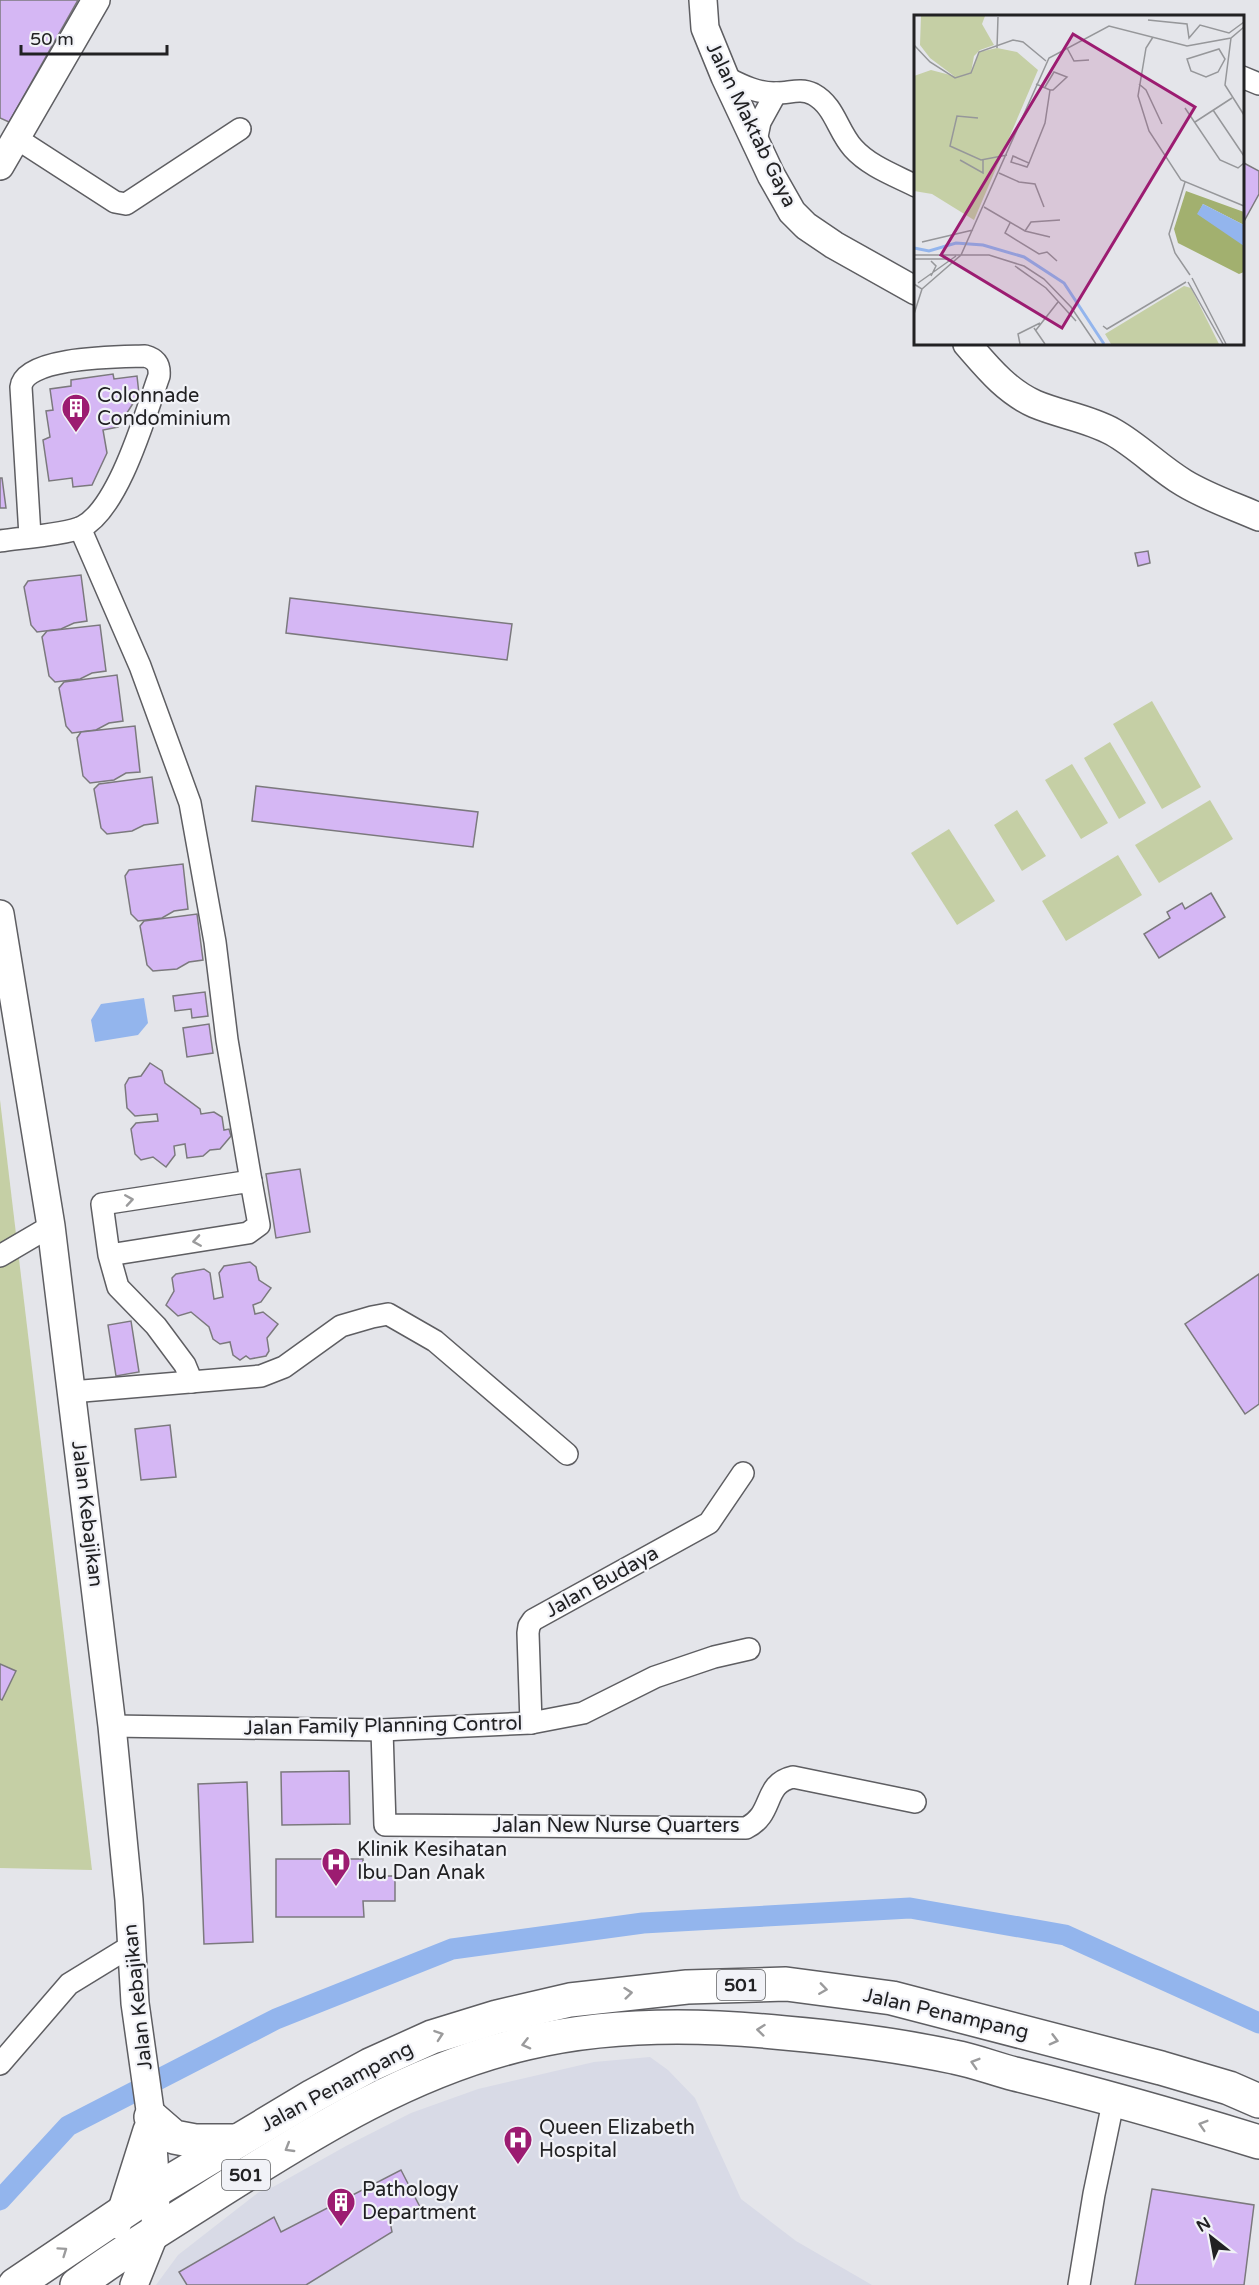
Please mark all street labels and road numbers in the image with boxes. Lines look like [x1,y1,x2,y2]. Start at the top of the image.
street label: Jalan Maktab Gaya [701,39,801,211]
street label: Jalan Kebajikan [66,1440,108,1588]
street label: Jalan Budaya [541,1541,663,1623]
street label: Jalan Family Planning Control [243,1712,523,1740]
street label: Jalan New Nurse Quarters [492,1814,740,1838]
street label: Jalan Kebajikan [118,1923,158,2071]
road number: 501 [717,1970,765,2000]
street label: Jalan Penampang [861,1983,1031,2045]
street label: Jalan Penampang [257,2037,417,2137]
road number: 501 [222,2160,270,2190]

